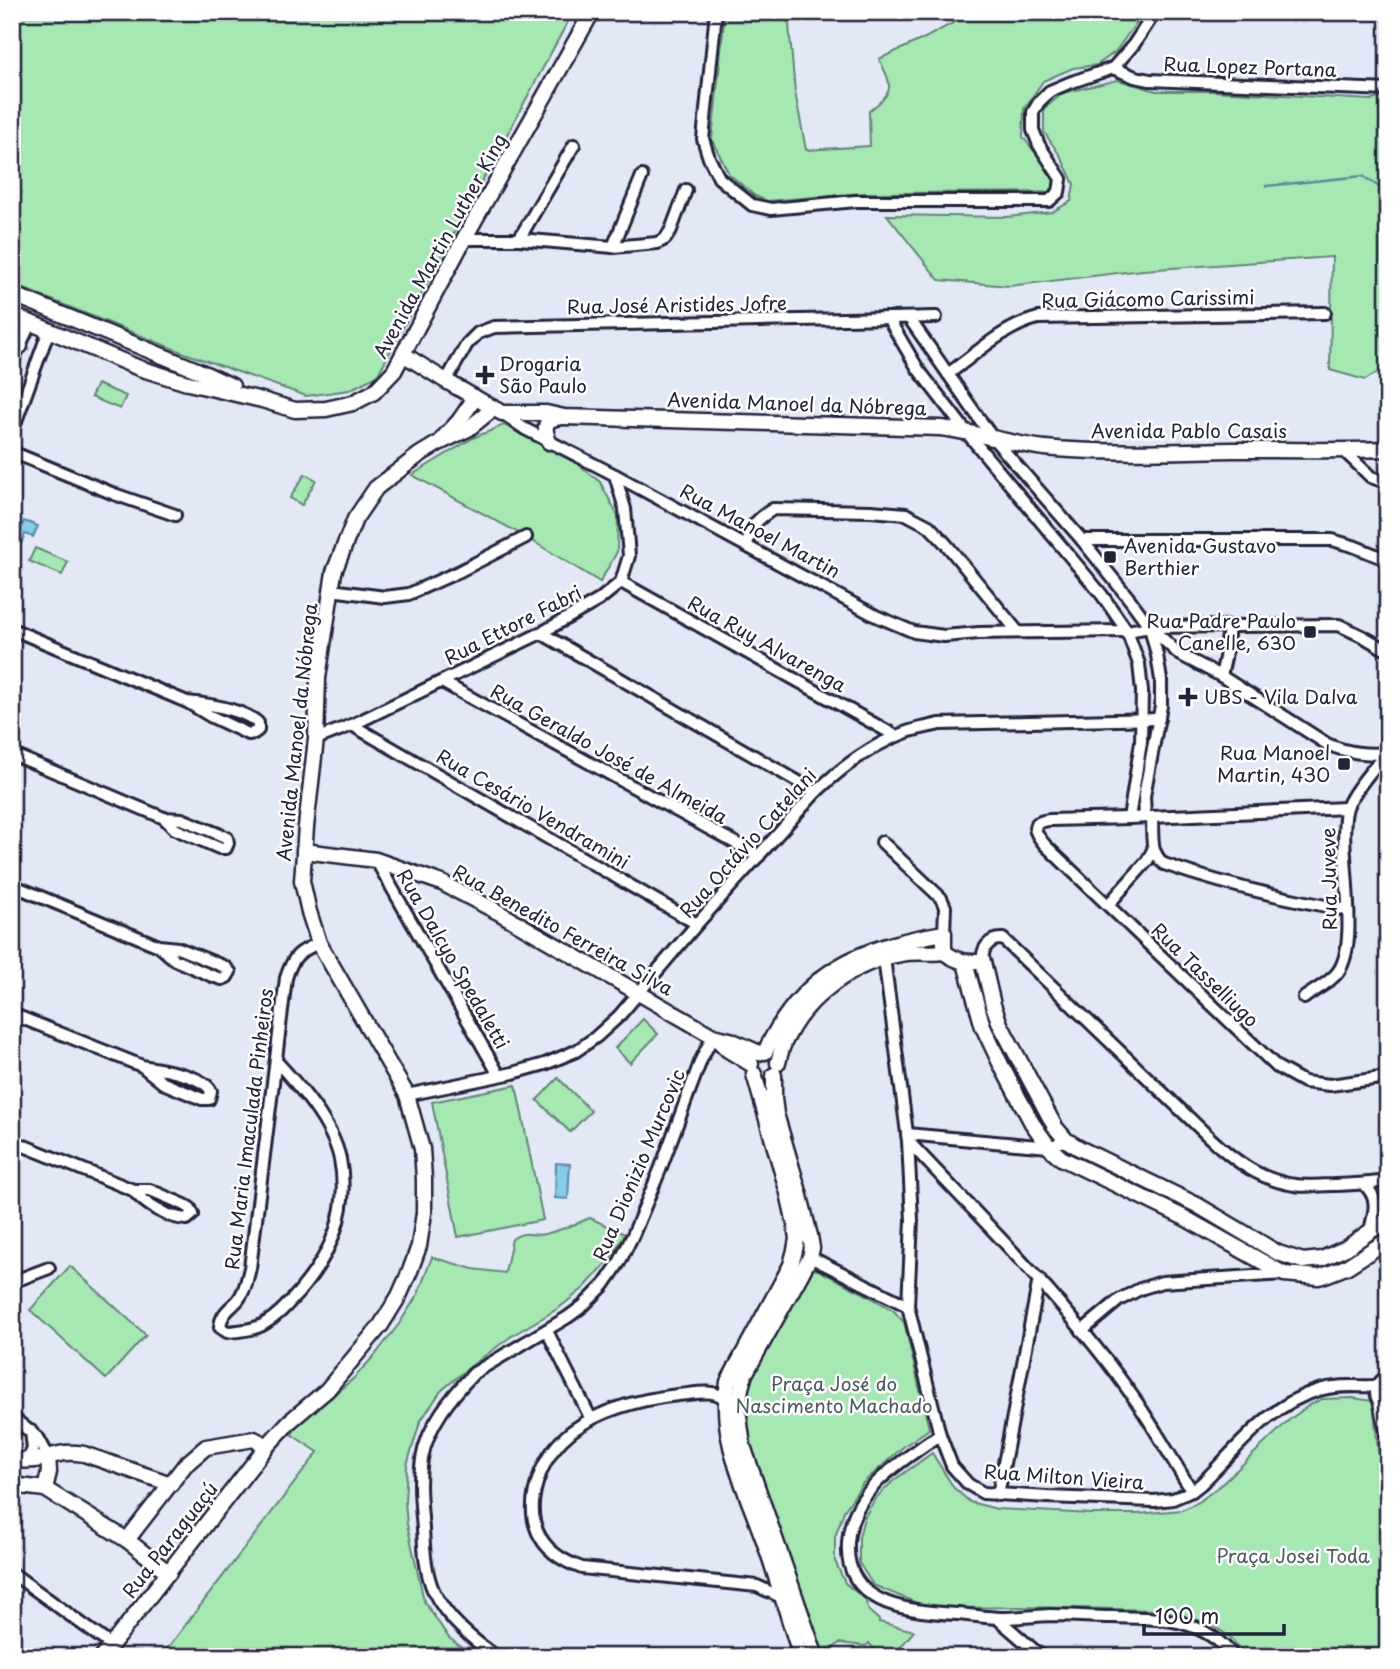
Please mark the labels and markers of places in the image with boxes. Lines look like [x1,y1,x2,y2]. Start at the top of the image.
place label: Drogaria São Paulo [499,349,587,399]
marker: Drogaria São Paulo [477,367,493,383]
place label: Avenida Gustavo Berthier [1124,531,1276,581]
marker: Avenida Gustavo Berthier [1102,549,1118,565]
place label: Rua Padre Paulo Canelle, 630 [1147,606,1296,656]
marker: Rua Padre Paulo Canelle, 630 [1302,624,1318,640]
place label: UBS - Vila Dalva [1204,682,1358,710]
marker: UBS - Vila Dalva [1178,687,1198,707]
place label: Rua Manoel Martin, 430 [1217,738,1330,788]
marker: Rua Manoel Martin, 430 [1336,756,1352,772]

